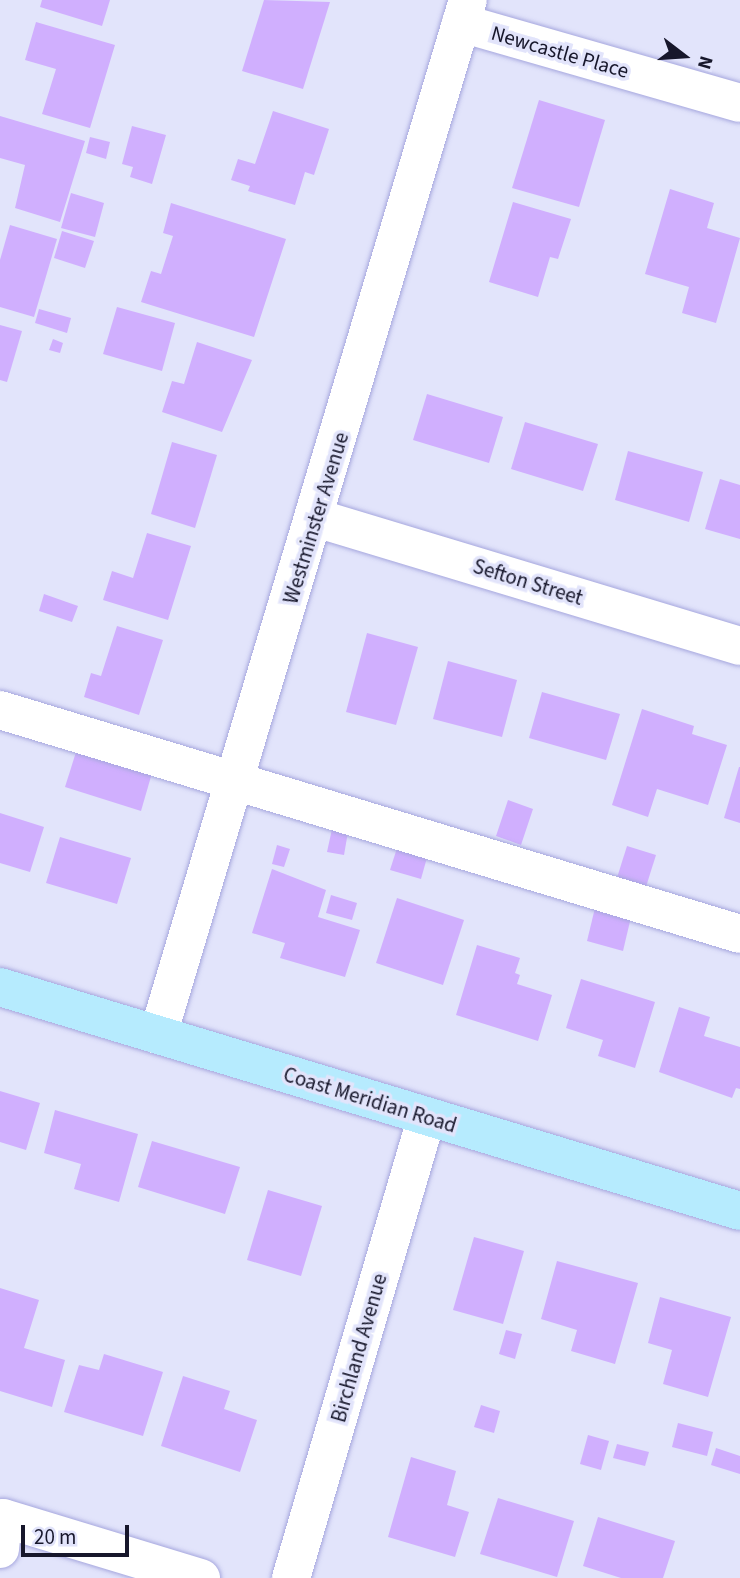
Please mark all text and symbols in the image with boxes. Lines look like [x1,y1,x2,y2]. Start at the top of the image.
street label: Newcastle Place [488,20,632,84]
north arrow [649,21,719,91]
text: N [690,52,719,72]
street label: Westminster Avenue [278,429,354,607]
street label: Sefton Street [470,553,586,611]
street label: Coast Meridian Road [280,1062,460,1138]
street label: Birchland Avenue [326,1271,392,1425]
scale bar [24,1512,133,1556]
text: 20 m [34,1522,76,1552]

